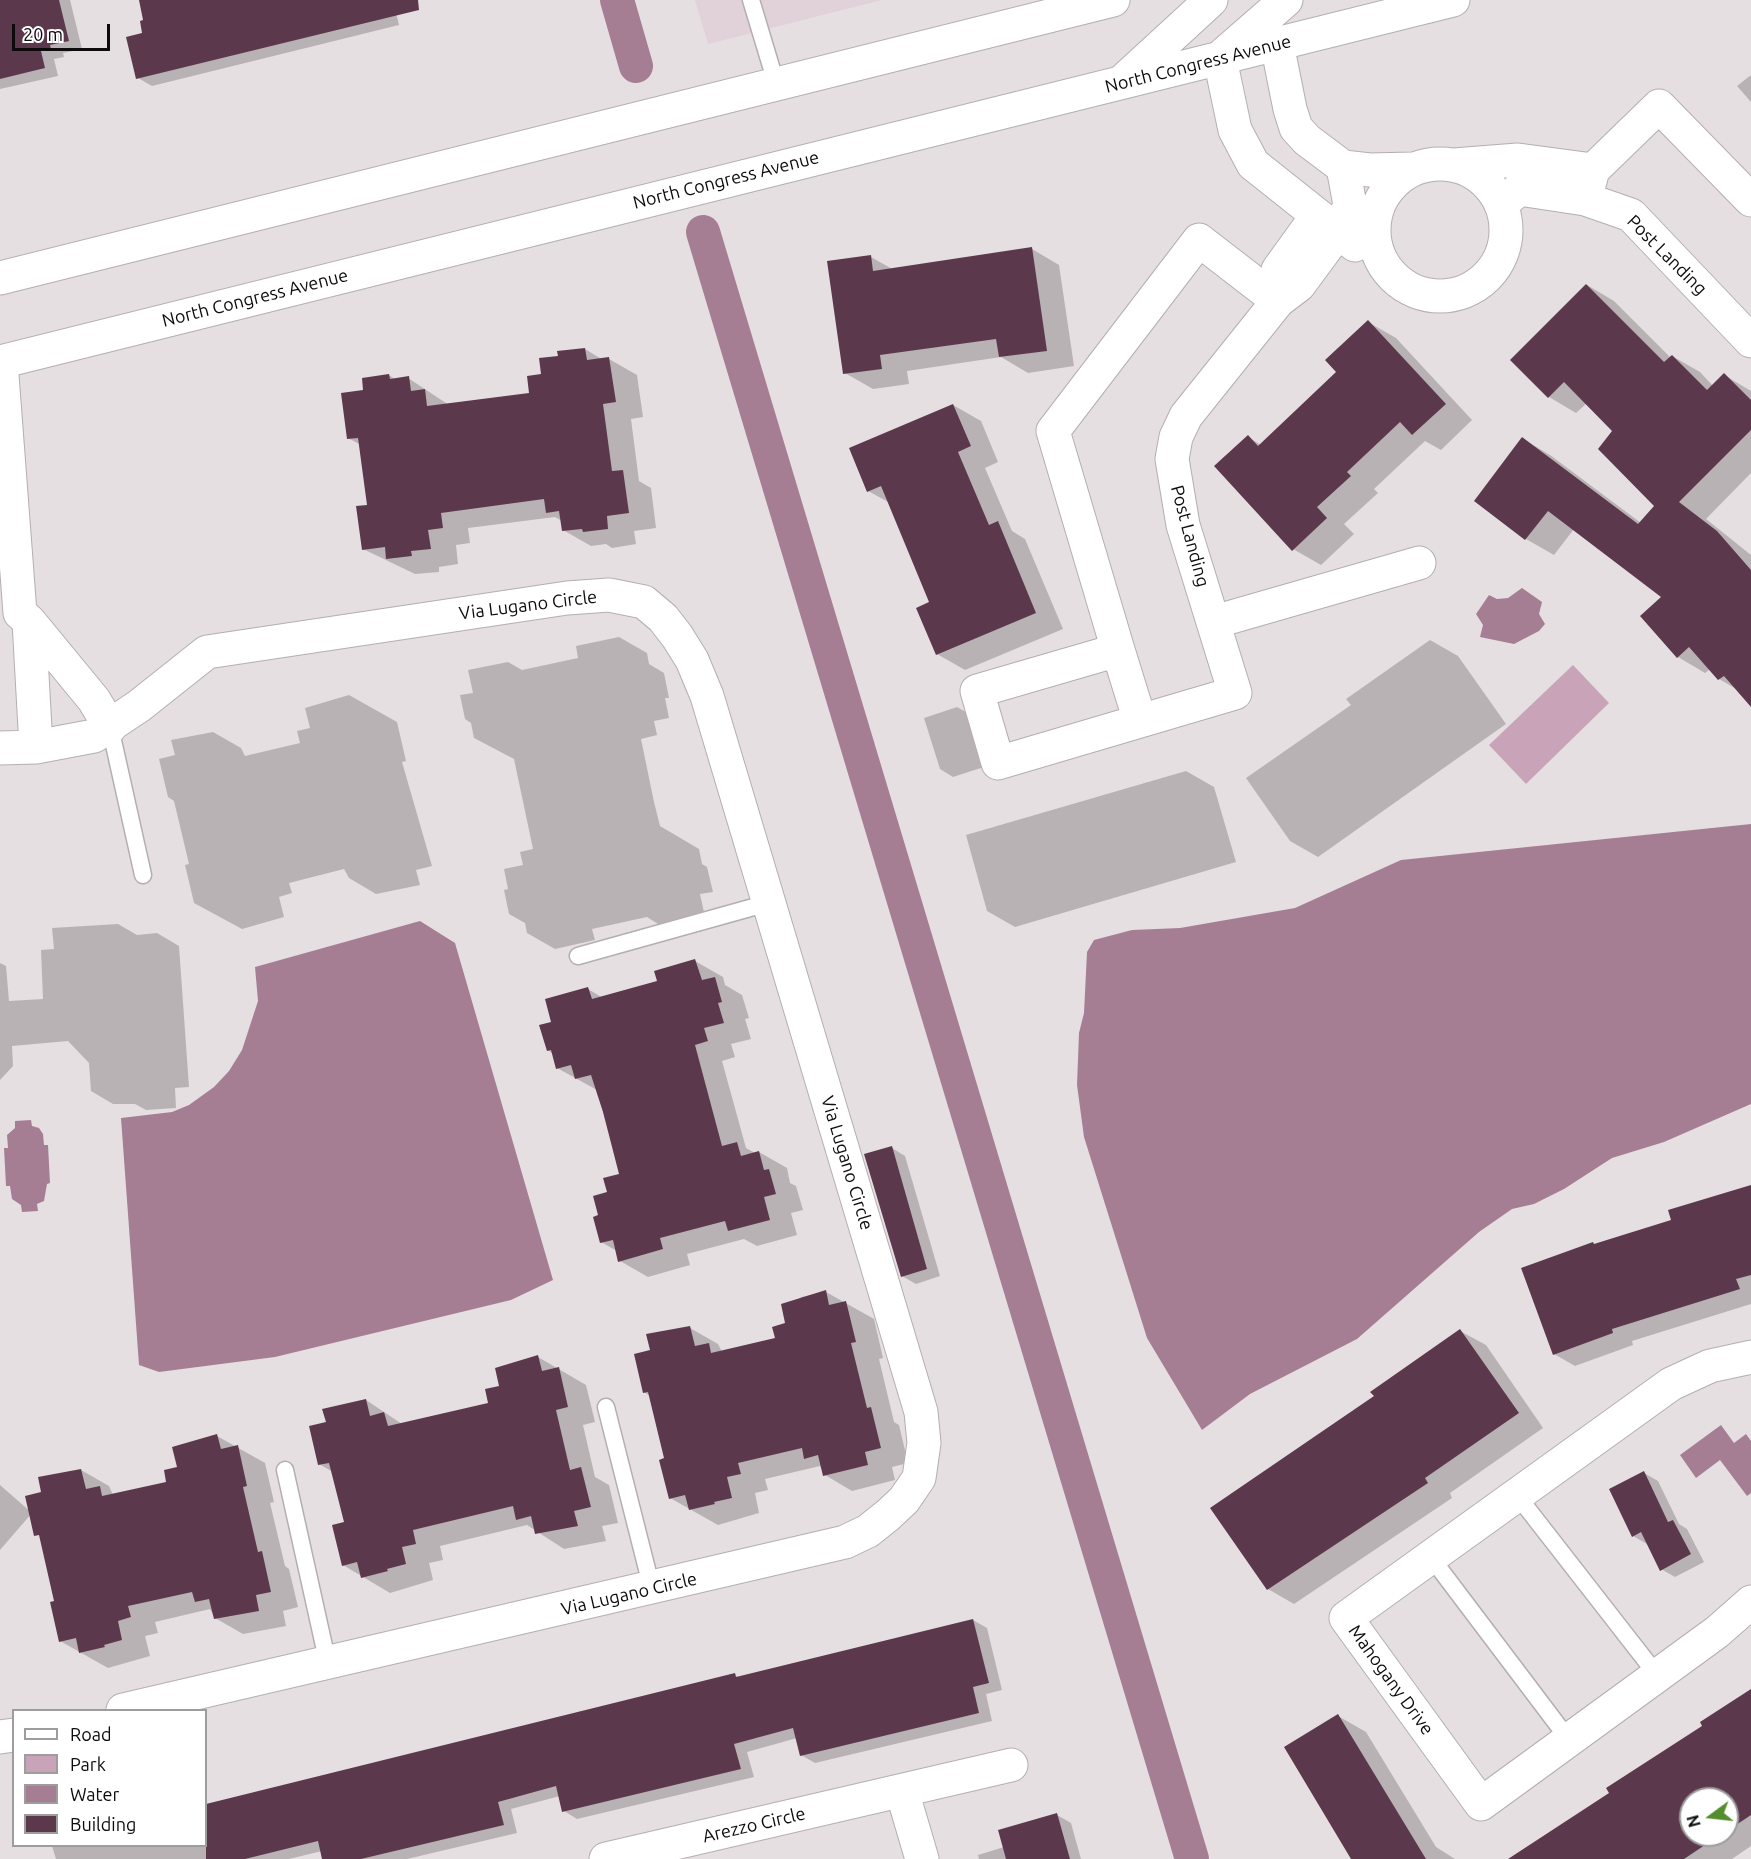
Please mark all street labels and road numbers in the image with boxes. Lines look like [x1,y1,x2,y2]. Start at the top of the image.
street label: North Congress Avenue [1103,30,1293,98]
street label: North Congress Avenue [631,146,821,214]
street label: Post Landing [1622,210,1712,300]
street label: North Congress Avenue [160,264,350,332]
street label: Post Landing [1166,483,1214,589]
street label: Via Lugano Circle [458,586,598,624]
street label: Via Lugano Circle [816,1093,878,1233]
street label: Via Lugano Circle [559,1568,699,1620]
street label: Mahogany Drive [1344,1621,1438,1739]
street label: Arezzo Circle [701,1803,807,1847]

